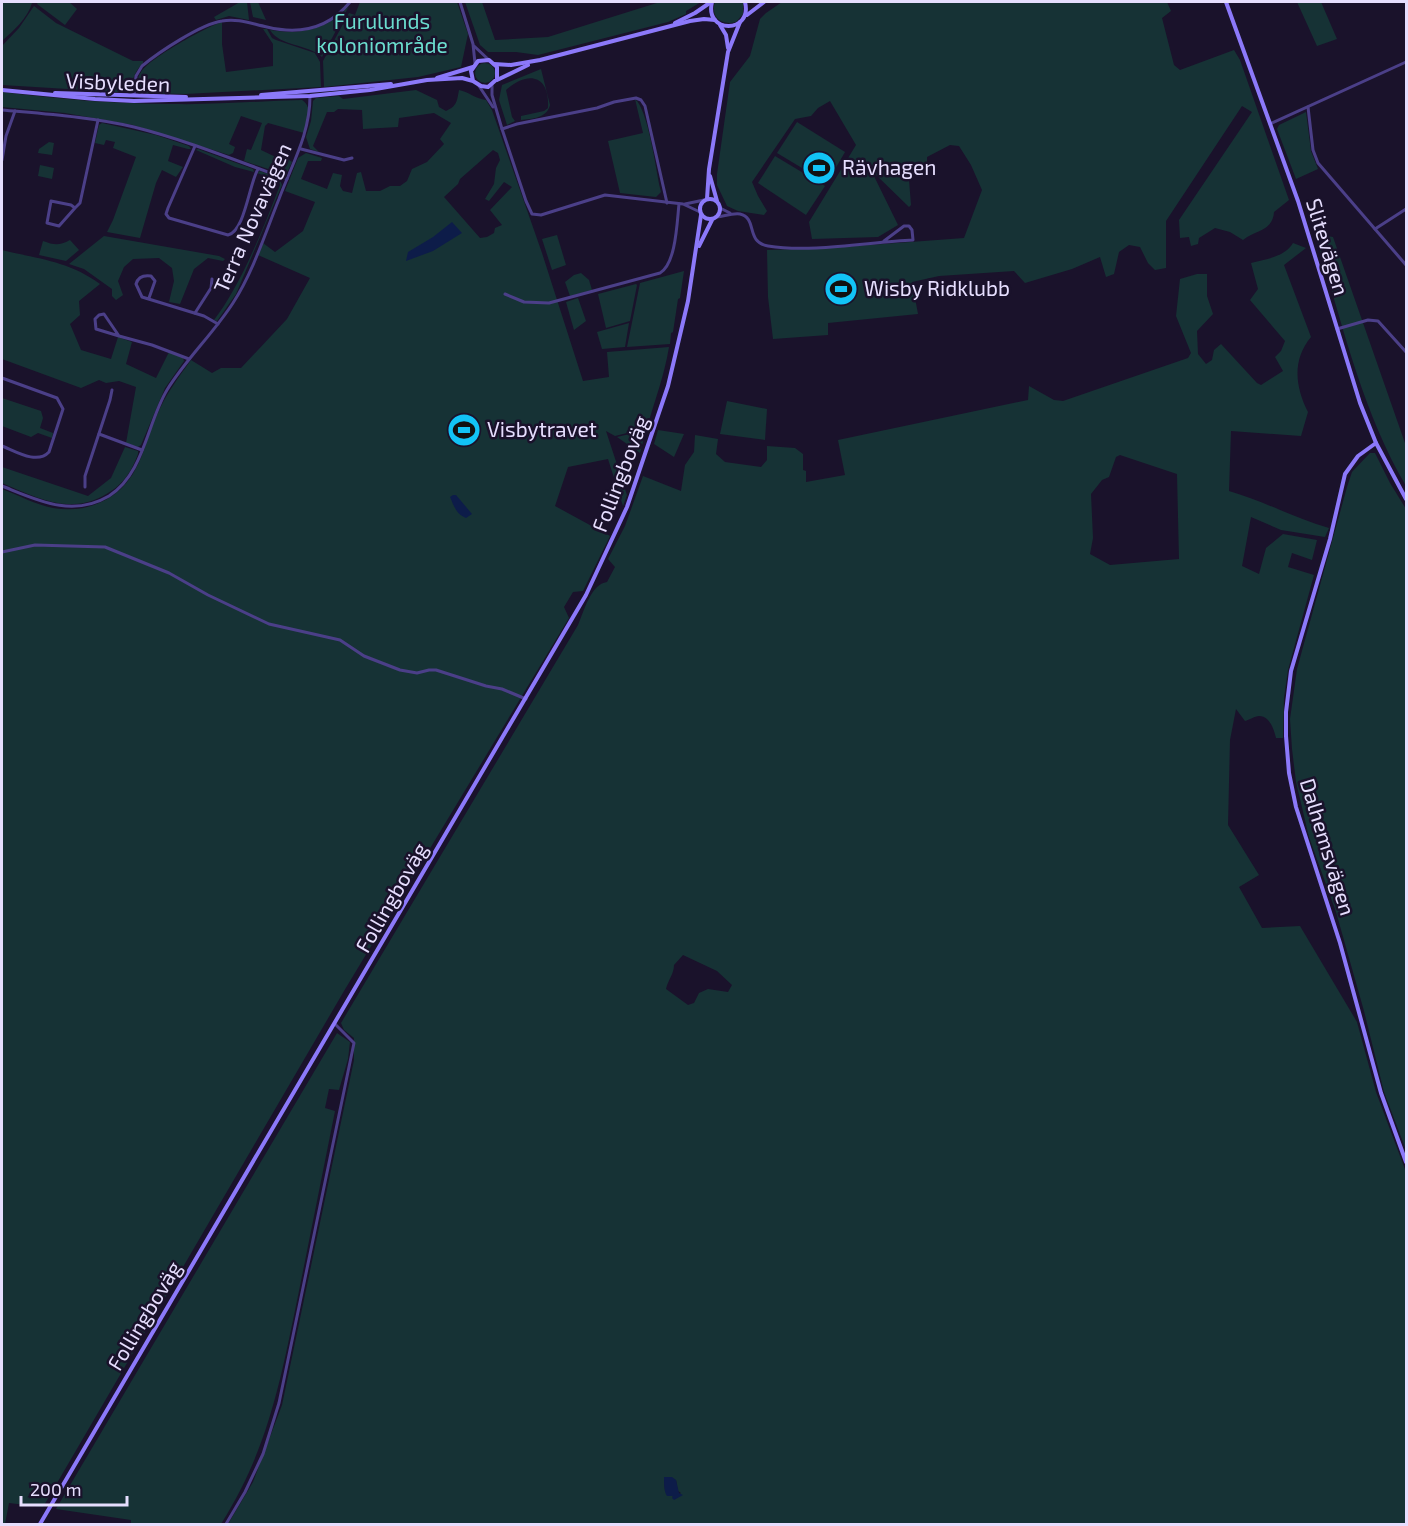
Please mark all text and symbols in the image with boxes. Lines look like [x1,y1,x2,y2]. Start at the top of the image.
park label: Furulunds koloniområde [316,8,448,57]
street label: Visbyleden [65,67,171,96]
street label: Terra Novavägen [207,139,296,296]
sports icon: Rävhagen [801,150,837,186]
place label: Rävhagen [842,154,936,179]
street label: Slitevägen [1302,195,1355,298]
sports icon: Wisby Ridklubb [823,271,859,307]
place label: Wisby Ridklubb [864,275,1010,300]
sports icon: Visbytravet [446,412,482,448]
street label: Follingboväg [586,412,653,535]
place label: Visbytravet [487,416,597,441]
street label: Dalhemsvägen [1296,775,1361,918]
street label: Follingboväg [349,838,432,957]
street label: Follingboväg [101,1256,186,1374]
scale bar [21,1469,128,1507]
text: 200 m [30,1478,82,1500]

